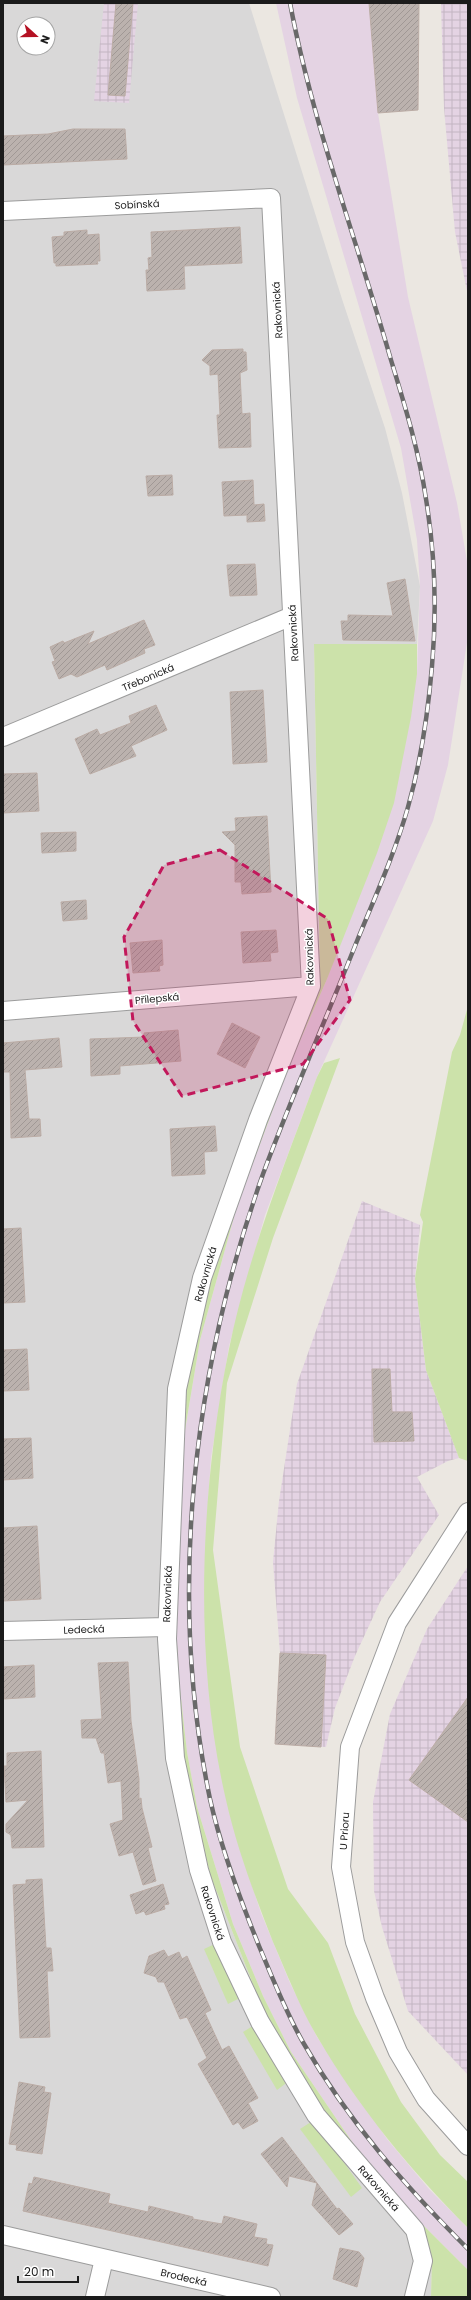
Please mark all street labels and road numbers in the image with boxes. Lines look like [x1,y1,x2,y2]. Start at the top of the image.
street label: Sobínská [114,196,160,213]
street label: Rakovnická [269,281,286,339]
street label: Rakovnická [285,604,302,662]
street label: Třebonická [120,660,177,695]
street label: Rakovnická [302,928,317,986]
street label: Přílepská [134,989,180,1008]
street label: Rakovnická [190,1245,221,1304]
street label: Rakovnická [159,1565,176,1623]
street label: Ledecká [63,1621,105,1638]
street label: U Prioru [336,1812,353,1850]
street label: Rakovnická [197,1884,228,1943]
street label: Rakovnická [354,2162,403,2215]
street label: Brodecká [159,2265,209,2290]

